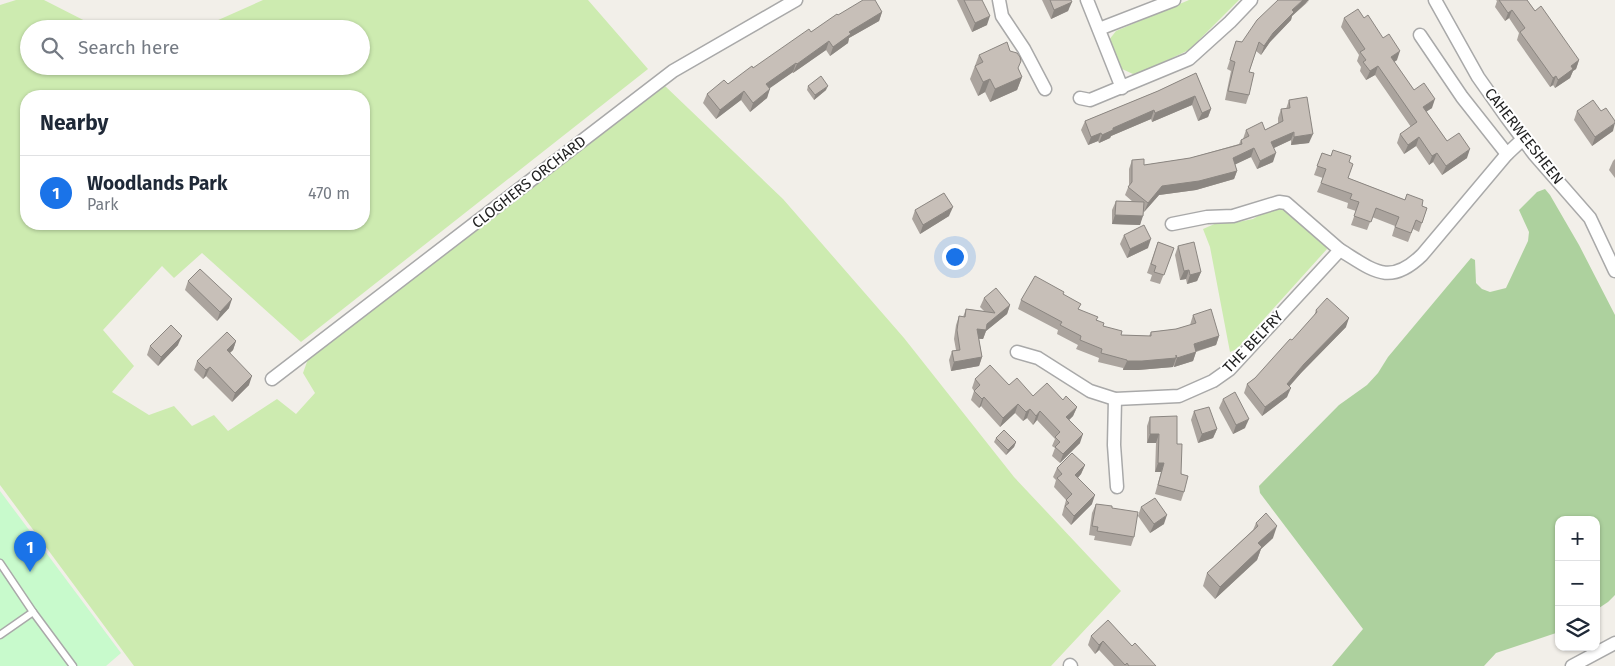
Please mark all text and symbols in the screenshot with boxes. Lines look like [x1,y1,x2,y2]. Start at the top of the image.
search box [20,20,370,75]
icon: search [38,34,66,62]
text: Search here [78,36,179,59]
street label: CAHERWEESHEEN [1481,84,1567,188]
text: Nearby [40,110,108,136]
street label: CLOGHERS ORCHARD [468,132,590,232]
text: Woodlands Park [87,172,227,195]
text: 1 [52,184,60,203]
text: 470 m [308,184,350,203]
text: Park [87,195,119,214]
your location [942,244,968,270]
street label: THE BELFRY [1219,307,1287,377]
map controls [1555,516,1600,651]
button: + [1555,516,1600,561]
pin: 1 [14,531,46,572]
button: − [1555,561,1600,606]
button: layers [1555,606,1600,651]

